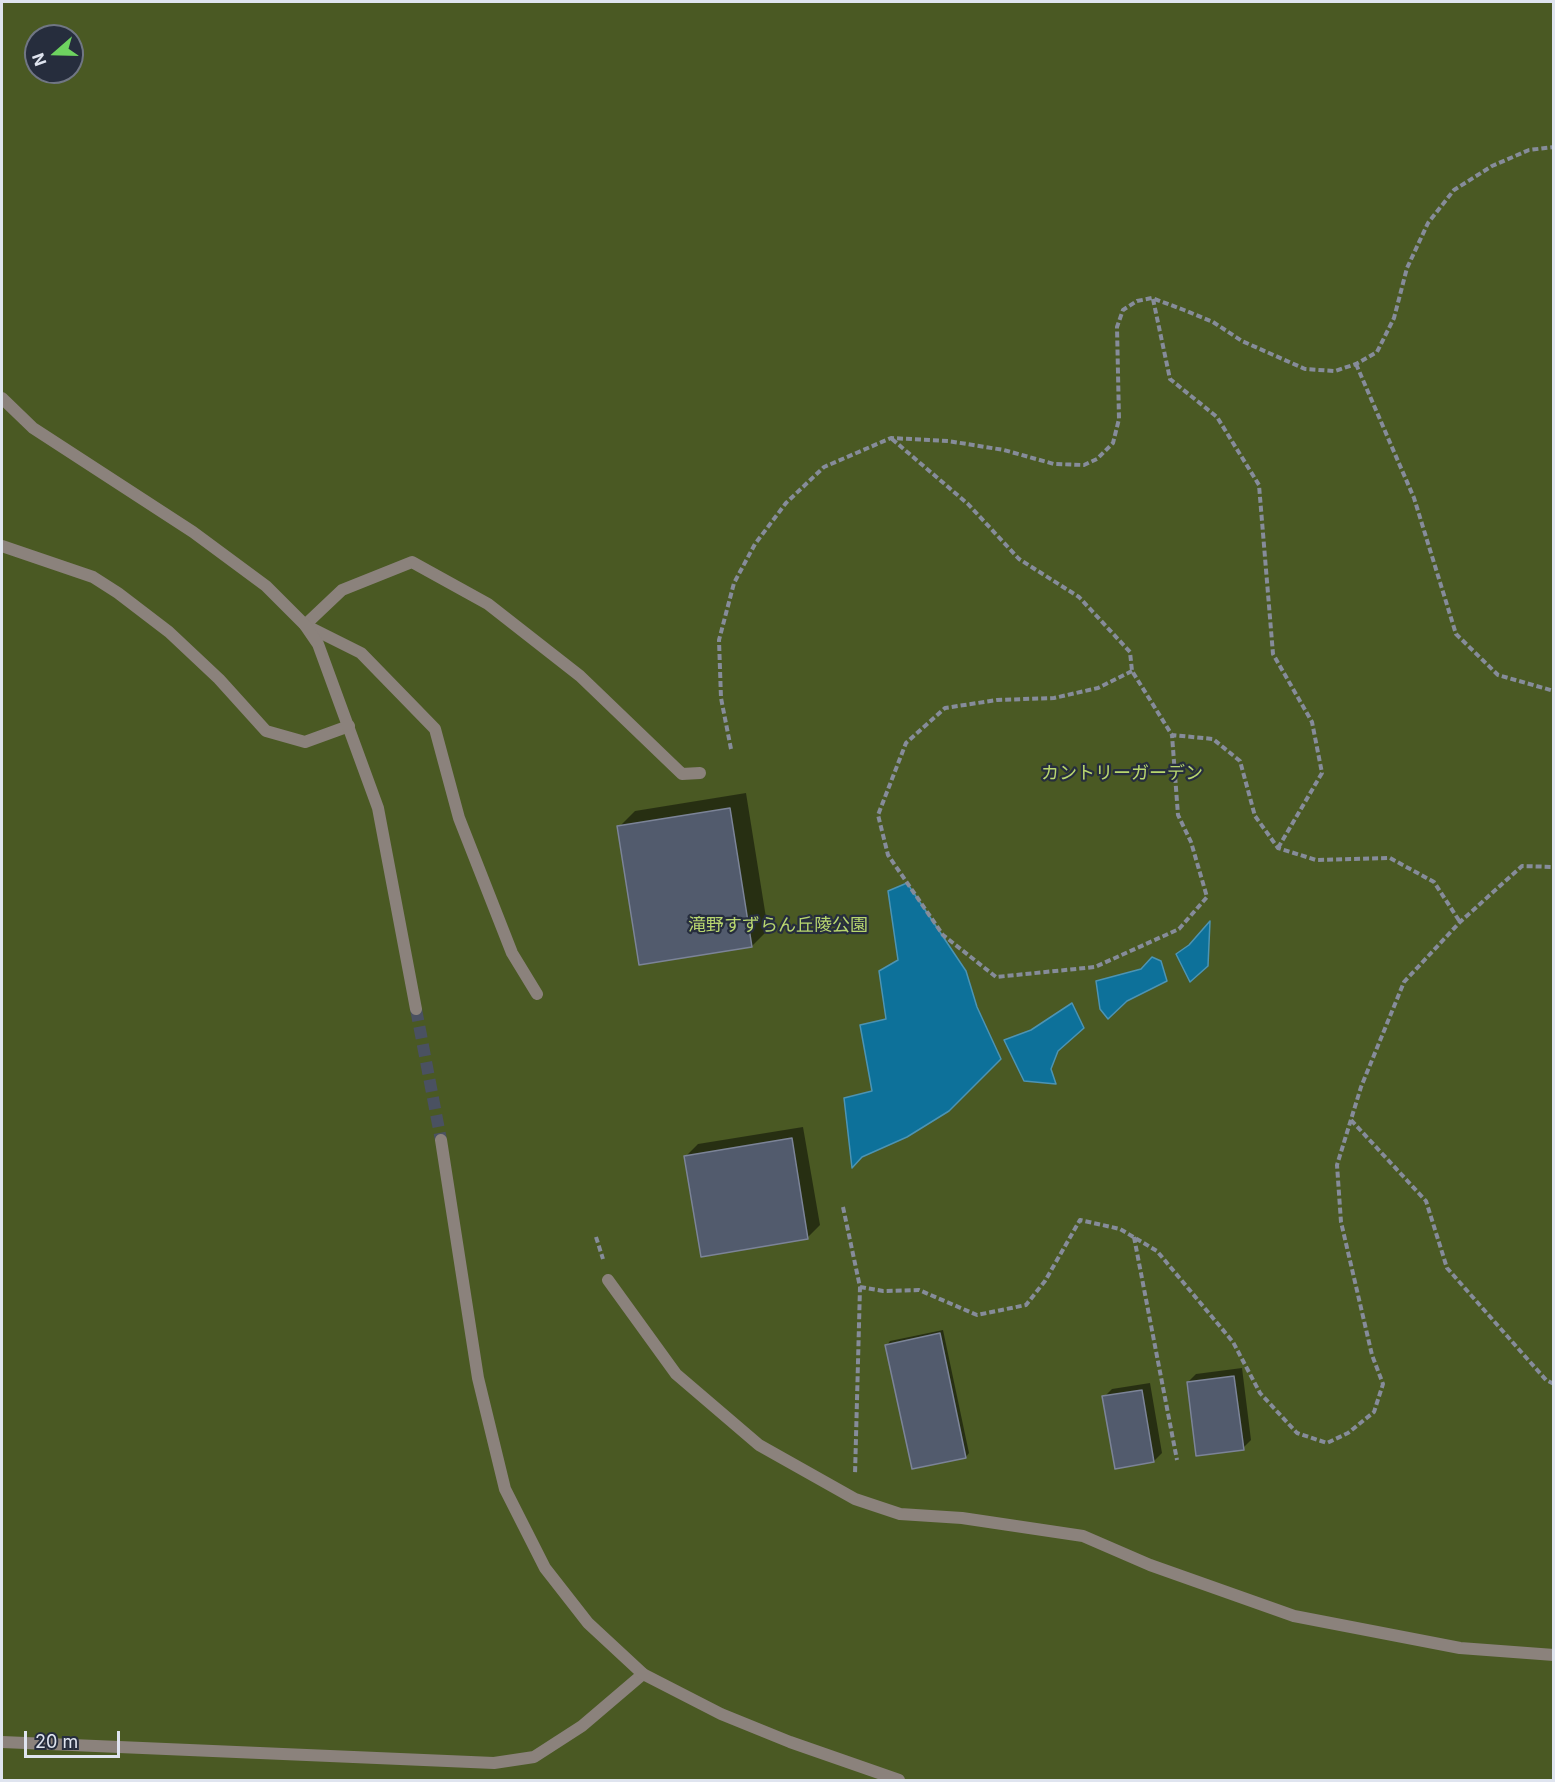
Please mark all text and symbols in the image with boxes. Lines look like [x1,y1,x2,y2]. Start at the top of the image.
north arrow [24,24,84,84]
text: N [27,50,50,69]
park label: カントリーガーデン [1041,763,1203,785]
park label: 滝野すずらん丘陵公園 [688,915,868,937]
scale bar [27,1719,123,1757]
text: 20 m [35,1731,78,1752]

